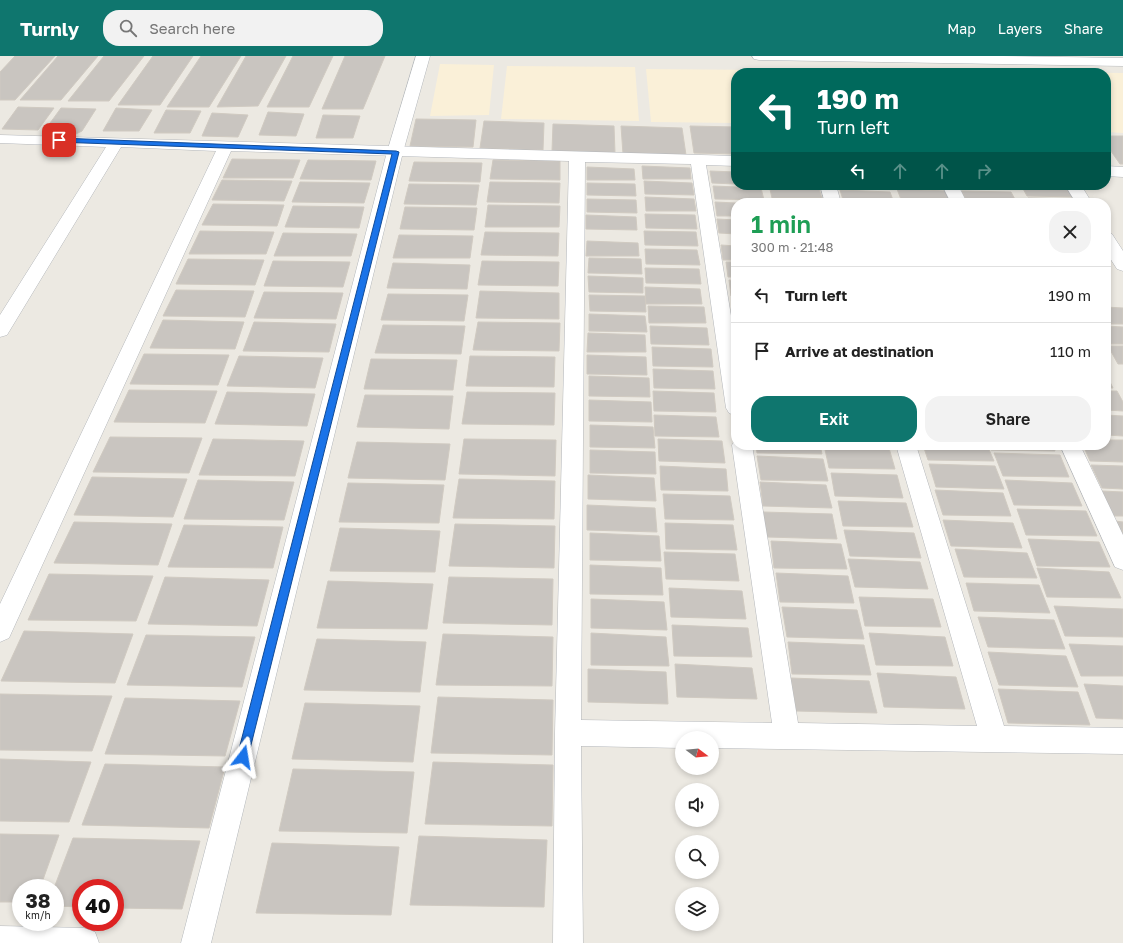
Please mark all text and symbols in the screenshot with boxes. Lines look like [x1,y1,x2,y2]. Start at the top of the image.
search box [103,10,383,46]
text: Turnly [20,17,79,40]
icon: search [117,17,139,39]
text: Search here [149,19,235,37]
text: Map [947,20,976,37]
text: Layers [998,20,1042,37]
text: Share [1064,20,1103,37]
text: 190 m [817,82,899,115]
icon: left [751,84,803,136]
text: Turn left [817,116,890,138]
pin [42,123,76,157]
icon: arrive [48,129,70,151]
icon: left [847,160,869,182]
icon: ahead [889,160,911,182]
icon: ahead [931,160,953,182]
icon: right [973,160,995,182]
text: 1 min [751,209,811,238]
button: close [1049,211,1091,253]
text: 300 m · 21:48 [751,239,834,255]
icon: left [751,284,773,306]
text: Turn left [785,286,847,304]
text: 190 m [1048,286,1091,304]
icon: arrive [751,340,773,362]
text: Arrive at destination [785,342,934,360]
text: 110 m [1050,342,1091,360]
button: Exit [751,396,917,442]
button: Share [925,396,1091,442]
north arrow [675,731,719,775]
map controls [675,731,719,931]
position arrow [222,736,264,778]
button: sound [675,783,719,827]
button: search [675,835,719,879]
speed limit sign: 40 [72,879,124,931]
button: layers [675,887,719,931]
text: 38 [25,888,50,912]
text: km/h [25,909,51,921]

